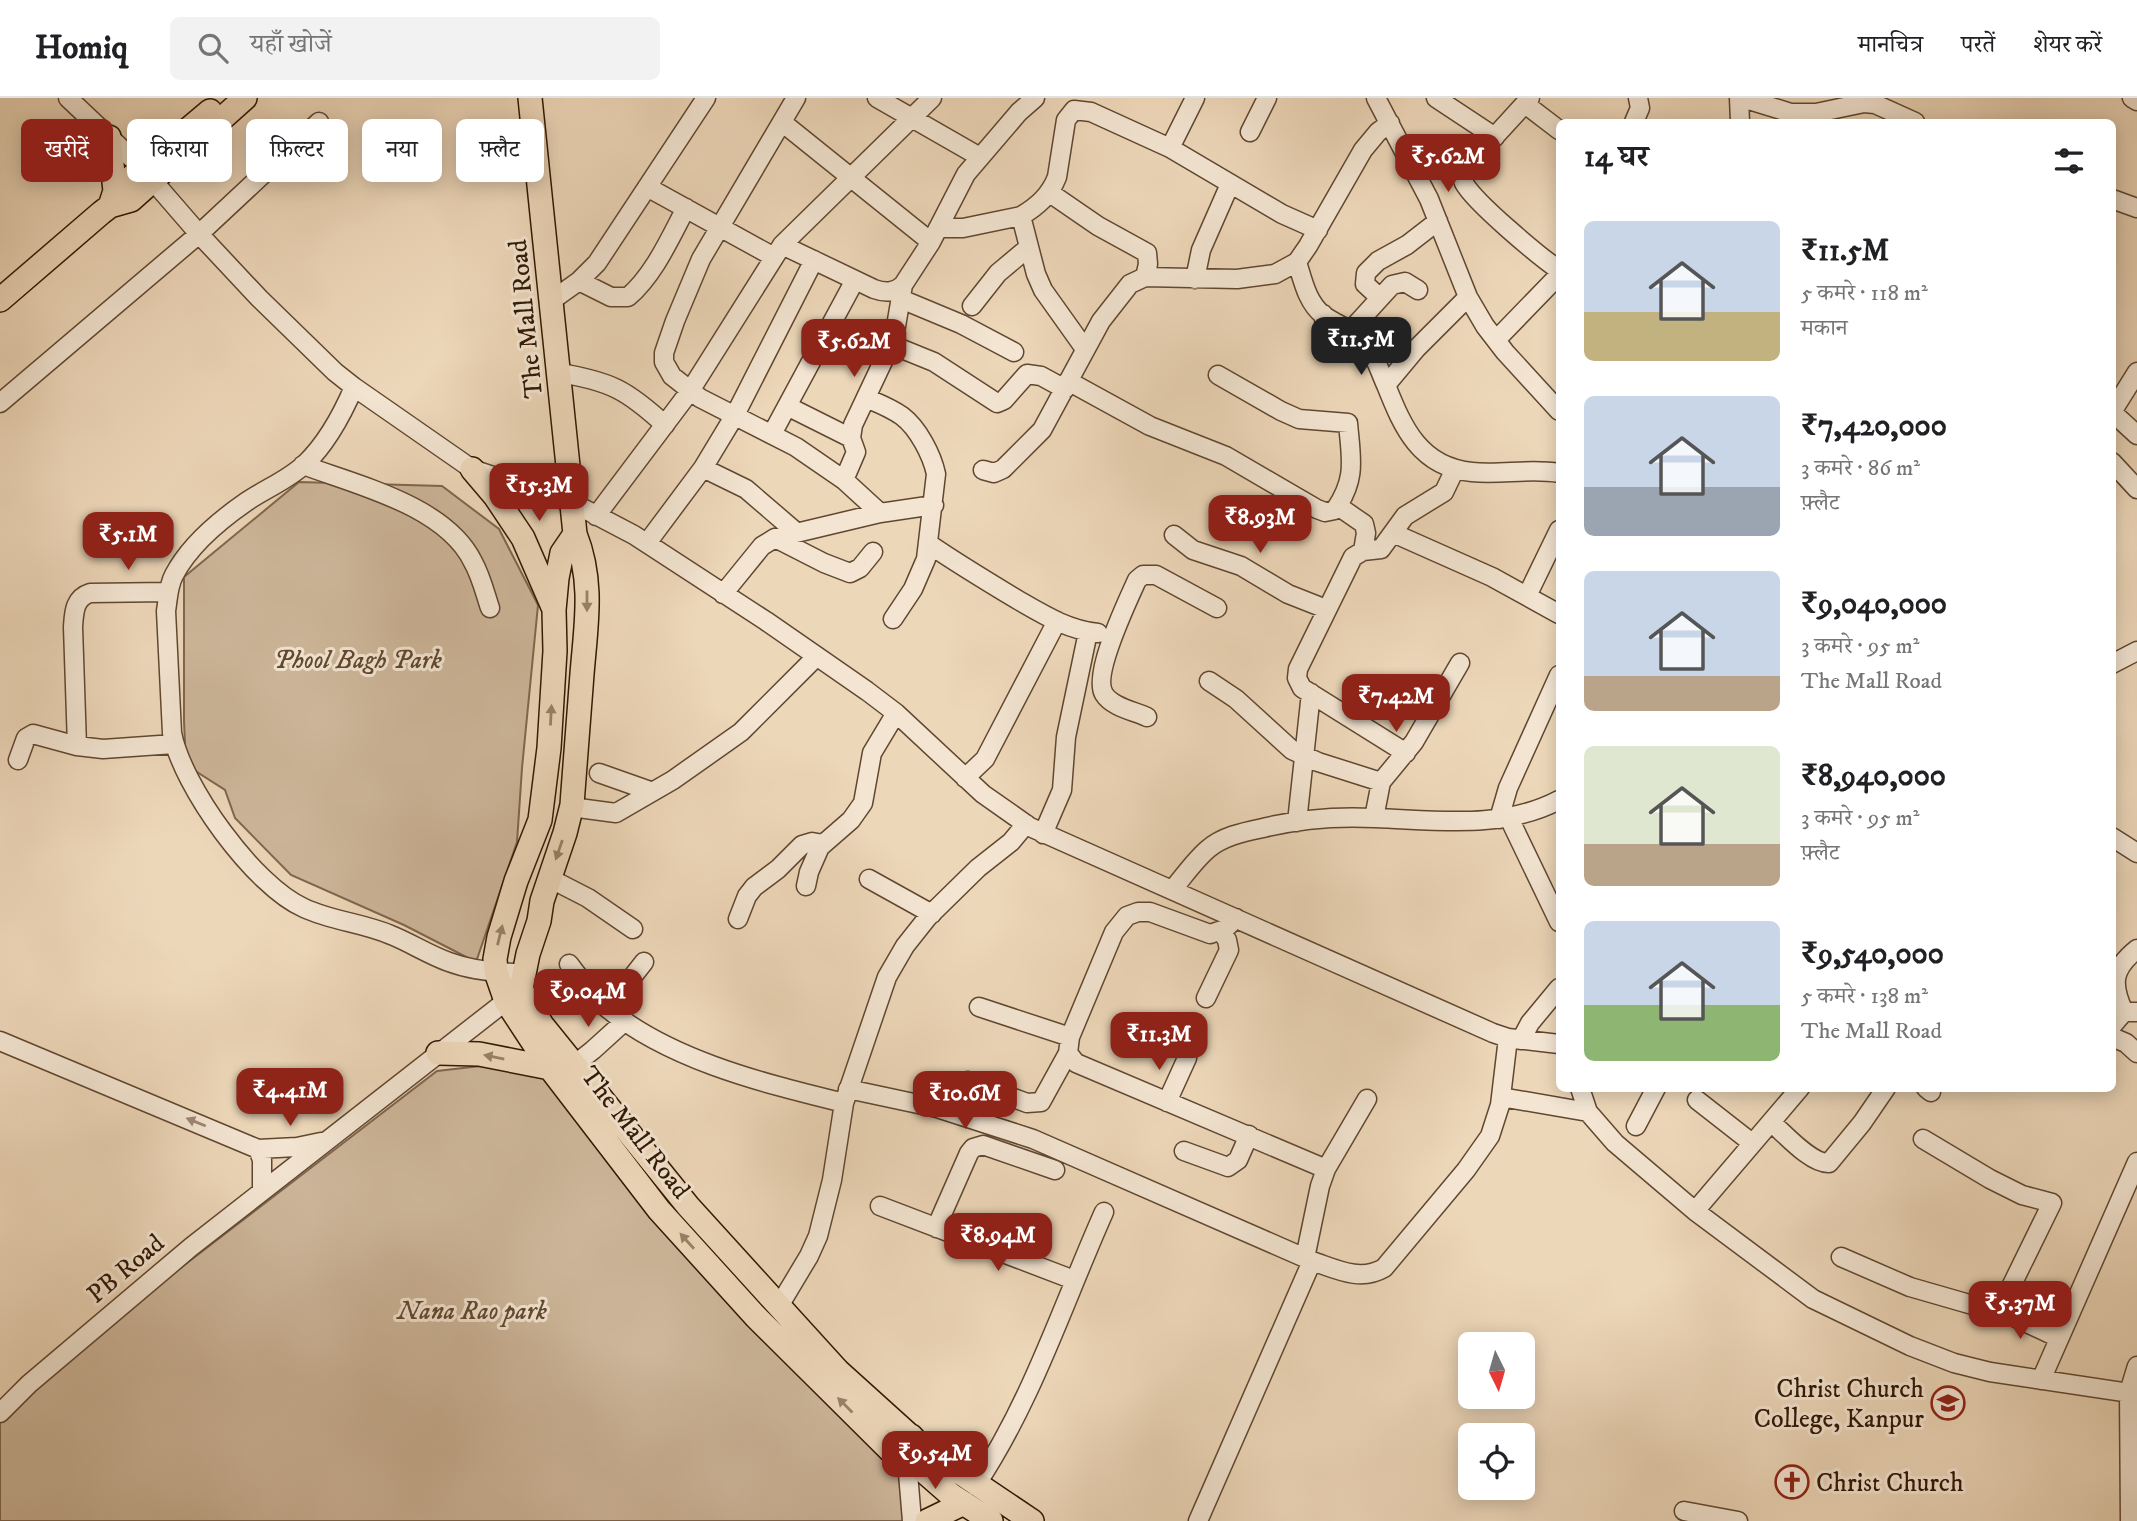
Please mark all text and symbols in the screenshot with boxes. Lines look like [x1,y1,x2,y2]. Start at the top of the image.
search box [170,17,660,80]
text: Homiq [35,28,128,69]
text: यहाँ खोजें [250,28,332,61]
icon: search [194,29,232,67]
text: मानचित्र [1858,30,1923,60]
text: परतें [1961,30,1995,60]
text: शेयर करें [2033,30,2102,60]
chip: खरीदें [21,119,113,182]
chip: किराया [127,119,232,182]
chip: फ़िल्टर [246,119,348,182]
chip: नया [362,119,442,182]
chip: फ़्लैट [456,119,544,182]
pin: ₹5.62M [1391,134,1505,194]
text: 14 घर [1584,139,1649,176]
text: ₹5.62M [1411,142,1485,171]
icon: filters [2050,142,2088,180]
text: ₹11.5M [1801,233,1889,270]
street label: The Mall Road [502,238,551,400]
icon: home [1640,249,1724,333]
text: 5 कमरे · 118 m² [1801,279,1928,308]
text: मकान [1801,314,1848,343]
pin: ₹11.5M [1304,317,1418,377]
pin: ₹5.62M [797,320,911,379]
text: ₹11.5M [1327,325,1395,354]
text: ₹5.62M [817,327,891,356]
text: ₹7,420,000 [1801,408,1947,445]
icon: home [1640,424,1724,508]
text: 3 कमरे · 86 m² [1801,454,1920,483]
pin: ₹15.3M [482,464,596,523]
text: ₹15.3M [505,471,573,500]
text: फ़्लैट [1801,489,1839,518]
pin: ₹8.93M [1203,496,1317,555]
text: ₹8.93M [1224,503,1296,532]
pin: ₹5.1M [79,512,177,572]
text: ₹5.1M [99,520,157,549]
text: ₹9,040,000 [1801,586,1947,623]
one-way arrow [581,590,593,612]
icon: home [1640,599,1724,683]
text: 3 कमरे · 95 m² [1801,632,1920,661]
park label: Phool Bagh Park [274,644,442,677]
text: The Mall Road [1801,667,1942,696]
pin: ₹7.42M [1339,674,1453,734]
text: ₹7.42M [1358,682,1434,711]
one-way arrow [546,703,557,725]
text: ₹8,940,000 [1801,758,1946,795]
icon: home [1640,774,1724,858]
text: 3 कमरे · 95 m² [1801,804,1920,833]
text: फ़्लैट [1801,839,1839,868]
one-way arrow [553,840,564,861]
one-way arrow [495,923,506,945]
text: ₹9,540,000 [1801,936,1944,973]
icon: home [1640,949,1724,1033]
pin: ₹9.04M [531,970,645,1029]
text: ₹9.04M [550,977,626,1006]
text: 5 कमरे · 138 m² [1801,982,1928,1011]
pin: ₹11.3M [1102,1012,1216,1072]
text: The Mall Road [1801,1017,1942,1046]
text: ₹11.3M [1127,1020,1191,1049]
one-way arrow [483,1051,505,1062]
street label: The Mall Road [573,1060,697,1206]
pin: ₹4.41M [233,1068,347,1128]
pin: ₹10.6M [908,1072,1022,1131]
text: ₹4.41M [252,1076,328,1105]
text: ₹10.6M [929,1079,1001,1108]
one-way arrow [185,1116,206,1127]
pin: ₹8.94M [941,1214,1055,1273]
text: ₹8.94M [960,1221,1036,1250]
street label: PB Road [81,1227,171,1311]
one-way arrow [680,1233,696,1250]
pin: ₹5.37M [1963,1282,2077,1341]
text: ₹5.37M [1985,1289,2055,1318]
park label: Nana Rao park [395,1295,547,1328]
north arrow [1458,1332,1535,1409]
map controls [1458,1332,1535,1500]
place label: Christ Church College, Kanpur [1754,1373,1924,1436]
school or university icon: Christ Church College, Kanpur [1929,1384,1967,1422]
one-way arrow [837,1397,853,1413]
button: locate [1458,1423,1535,1500]
pin: ₹9.54M [878,1432,992,1491]
text: ₹9.54M [898,1439,972,1468]
church icon: Christ Church [1773,1463,1811,1501]
place label: Christ Church [1816,1467,1964,1500]

